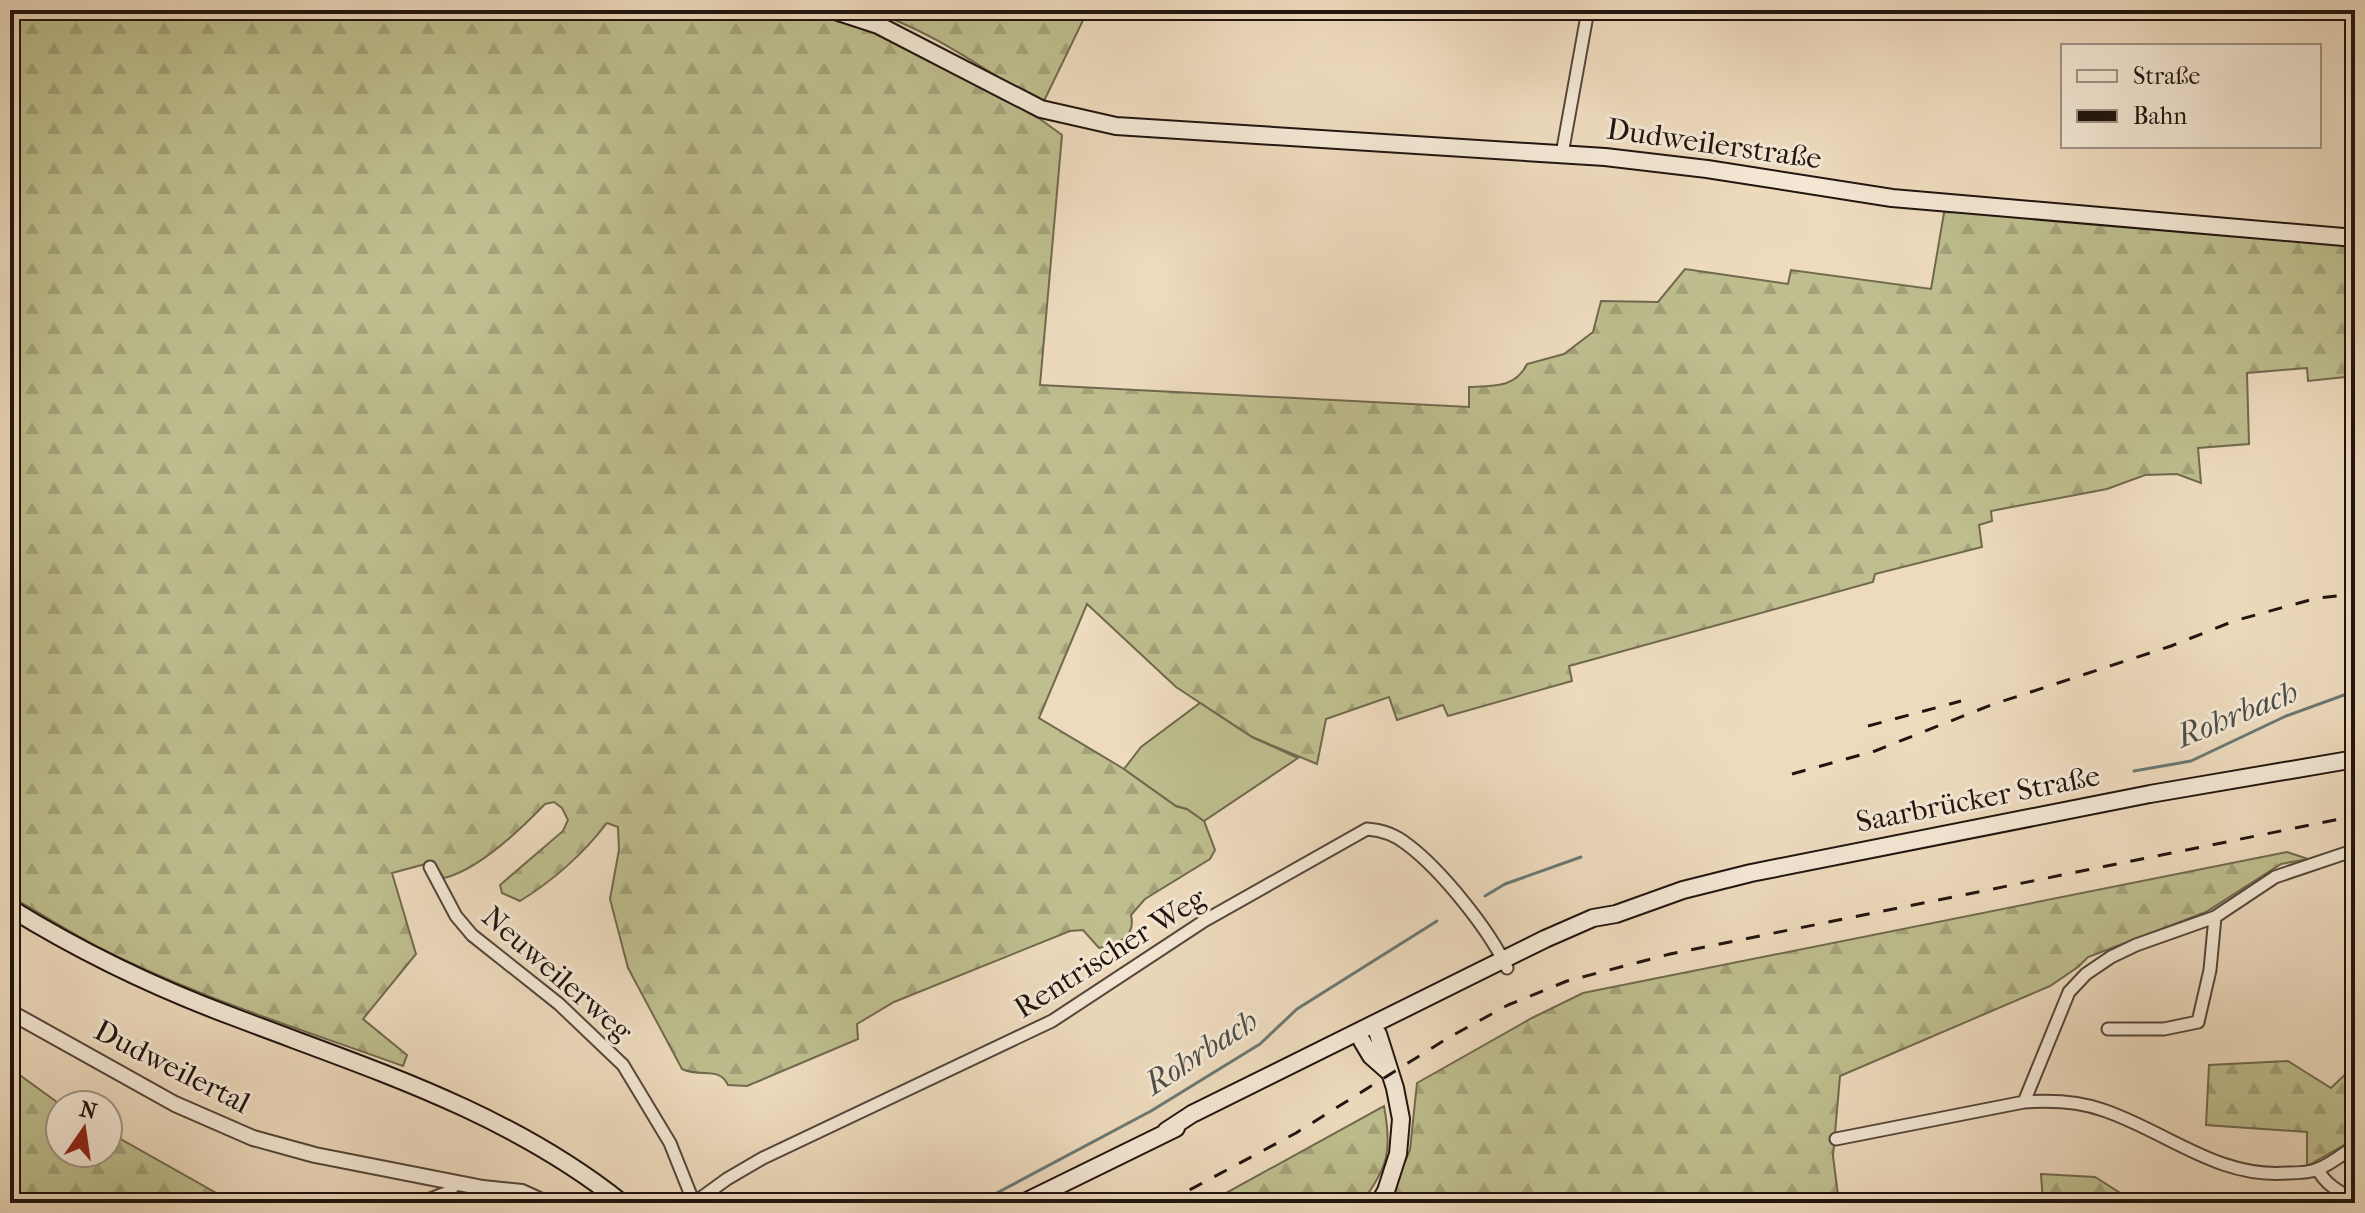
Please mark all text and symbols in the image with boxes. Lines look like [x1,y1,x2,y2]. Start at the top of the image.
legend [2061,44,2321,148]
text: Straße [2133,62,2200,90]
text: Bahn [2133,102,2187,130]
street label: Dudweilerstraße [1604,112,1824,176]
water label: Rohrbach [2169,673,2303,756]
street label: Saarbrücker Straße [1853,758,2103,840]
street label: Rentrischer Weg [1008,880,1213,1026]
street label: Neuweilerweg [475,899,640,1049]
water label: Rohrbach [1136,1002,1264,1103]
street label: Dudweilertal [88,1013,256,1121]
north arrow [44,1089,124,1169]
text: N [77,1096,100,1125]

